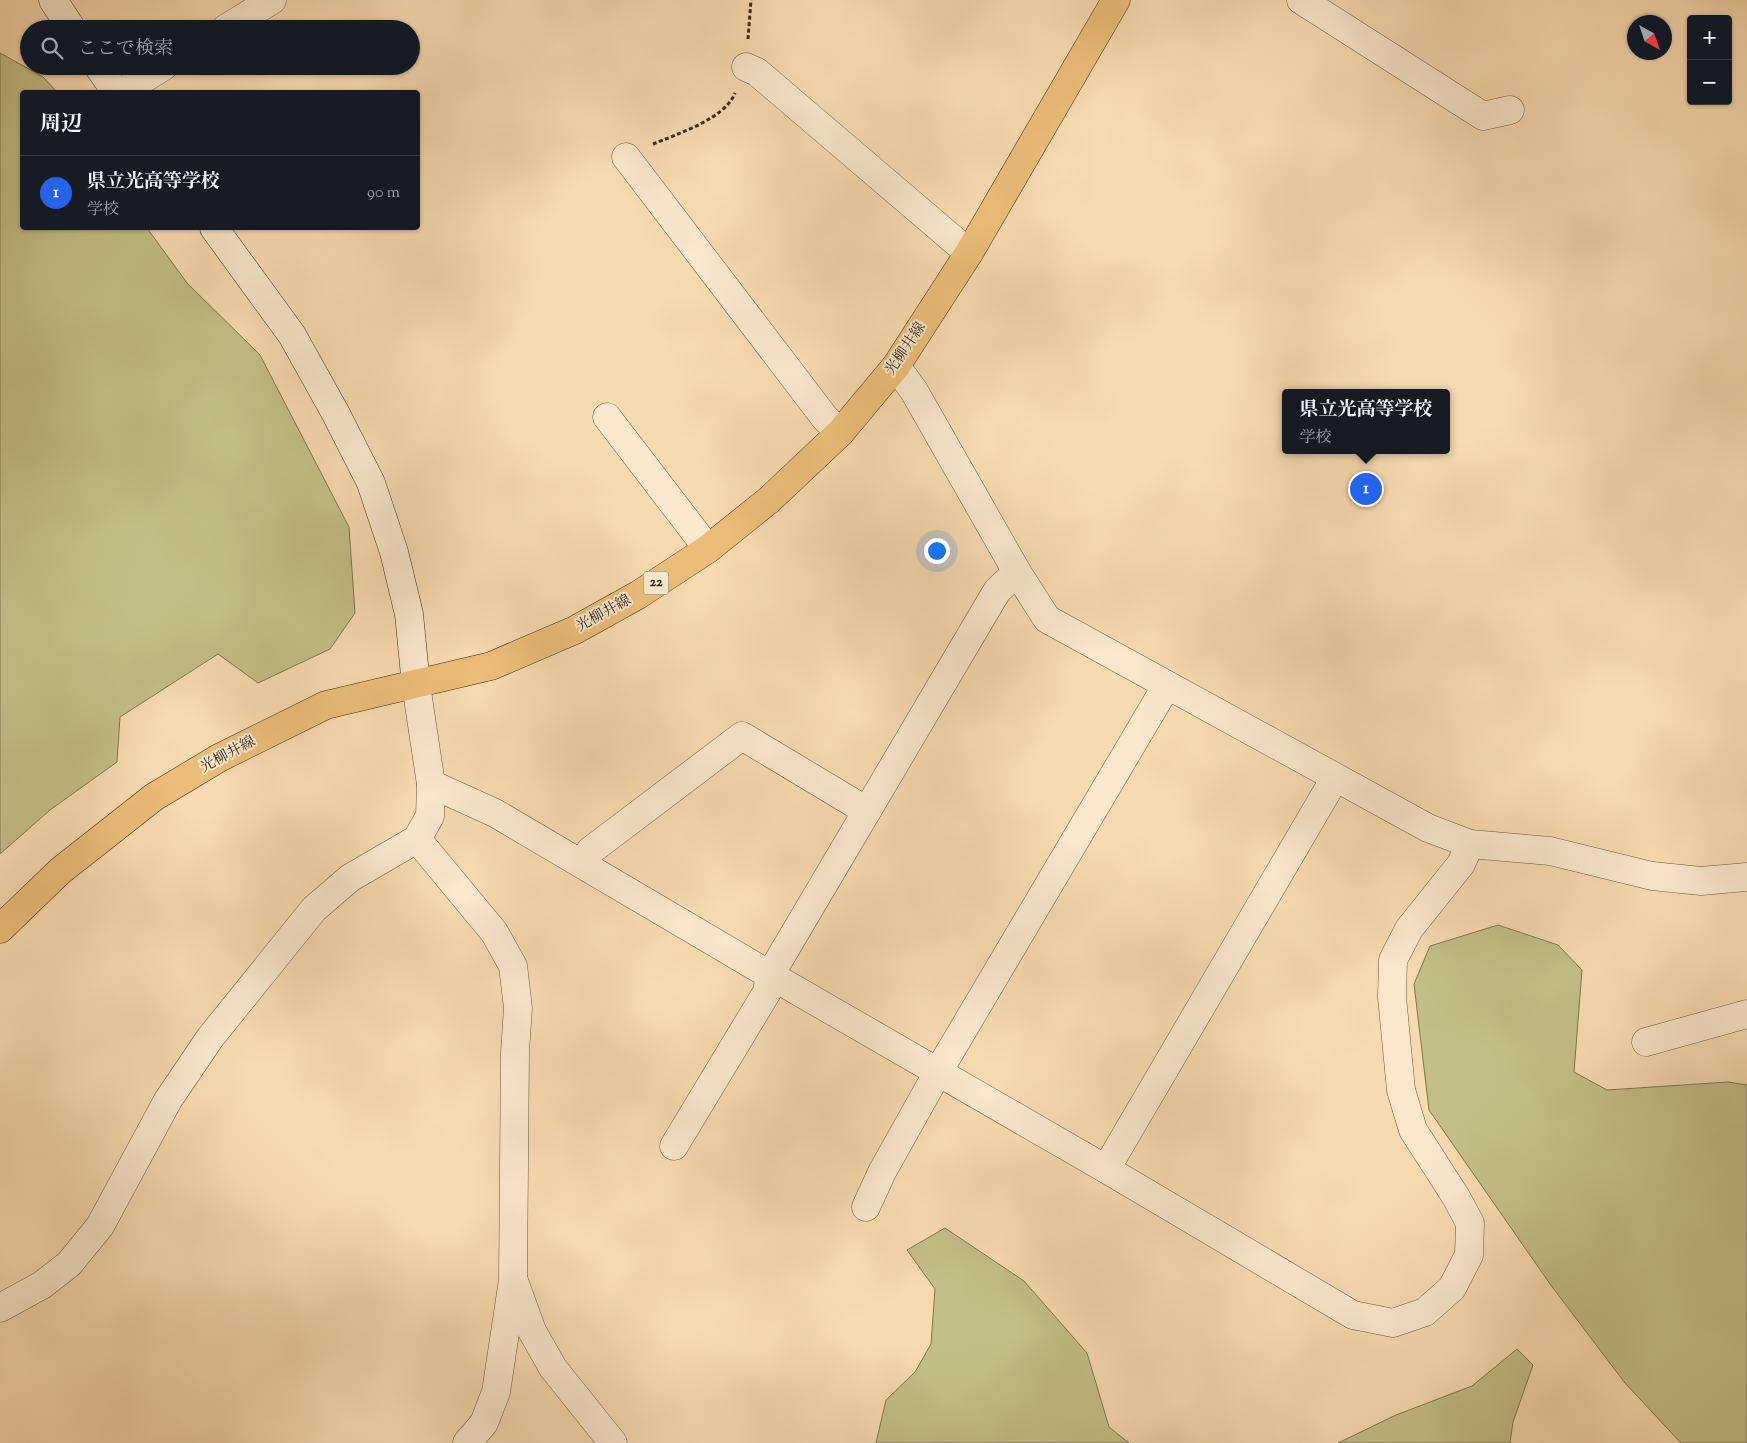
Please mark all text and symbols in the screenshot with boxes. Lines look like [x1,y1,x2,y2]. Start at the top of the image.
north arrow [1627,15,1672,60]
map controls [1687,15,1732,105]
button: + [1687,15,1732,60]
search box [20,20,420,75]
icon: search [38,34,66,62]
text: ここで検索 [78,36,173,63]
button: − [1687,60,1732,105]
text: 周辺 [40,110,82,140]
text: 県立光高等学校 [87,169,220,196]
text: 1 [53,182,59,205]
text: 90 m [367,182,400,205]
text: 学校 [87,199,119,222]
street label: 光柳井線 [881,318,931,380]
popup [1282,389,1450,454]
text: 県立光高等学校 [1299,397,1433,424]
text: 学校 [1299,427,1332,450]
pin: 1 [1350,470,1382,508]
your location [924,538,950,564]
road number: 22 [644,572,668,594]
street label: 光柳井線 [573,590,635,638]
street label: 光柳井線 [197,732,259,778]

